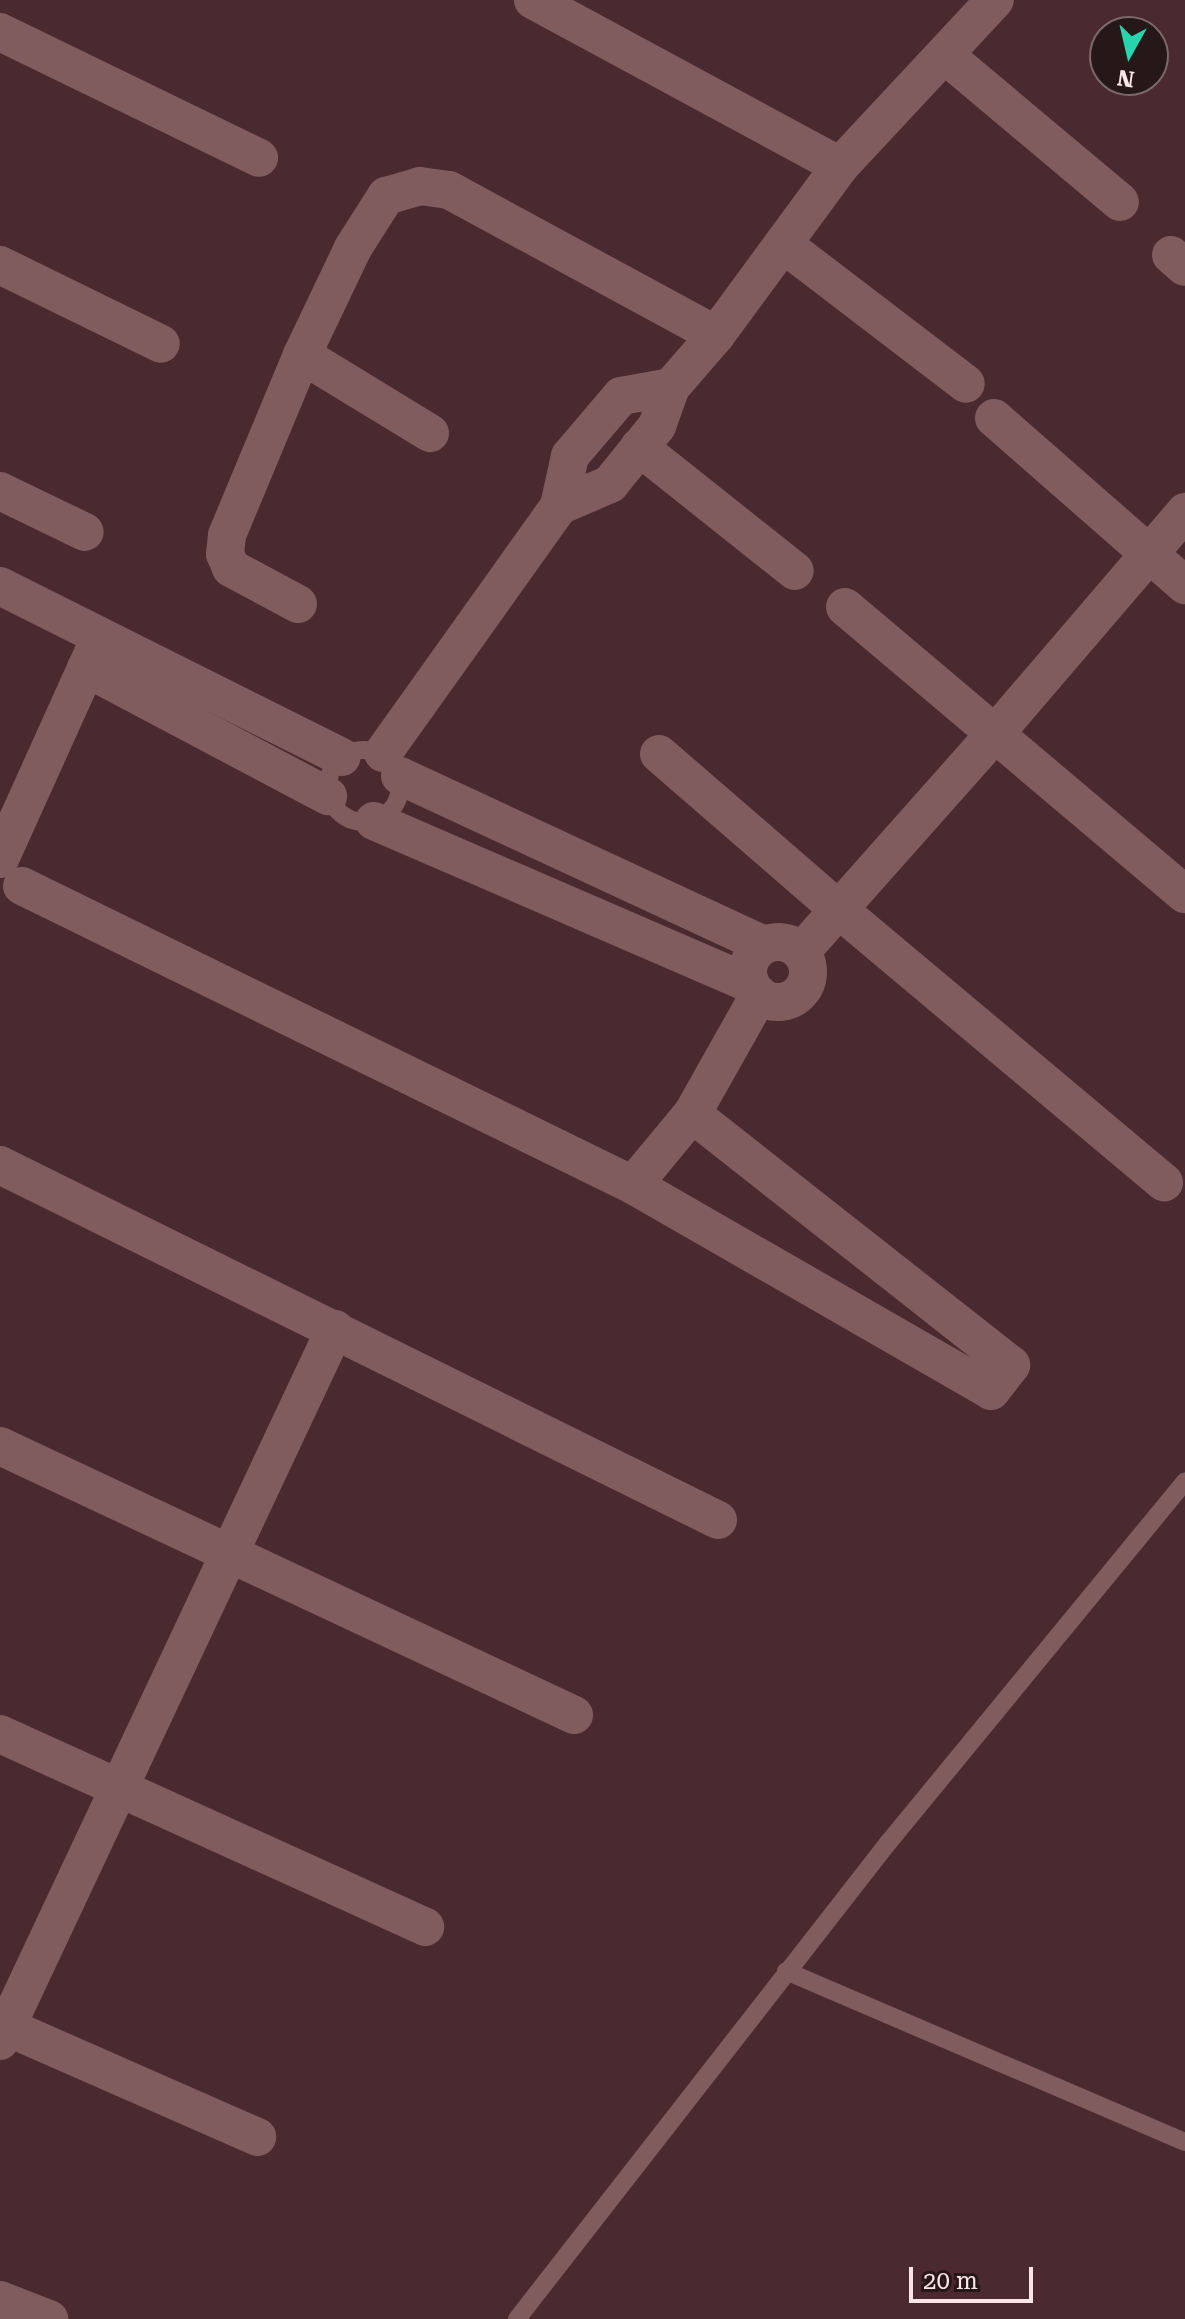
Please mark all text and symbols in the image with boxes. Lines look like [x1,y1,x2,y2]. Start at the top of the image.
north arrow [1089,16,1169,96]
text: N [1116,65,1136,92]
scale bar [913,2251,1037,2301]
text: 20 m [923,2267,978,2295]

